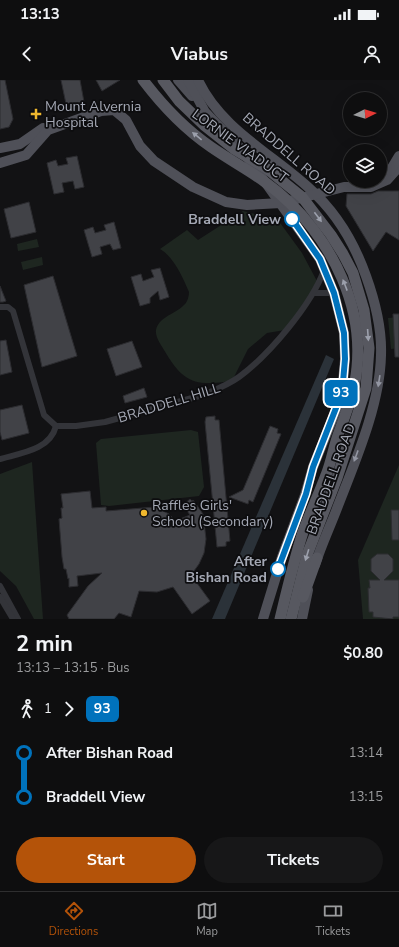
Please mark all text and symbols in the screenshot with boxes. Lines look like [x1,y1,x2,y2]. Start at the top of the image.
text: 13:13 [20,4,60,24]
text: Viabus [171,42,228,66]
icon: back [16,43,38,65]
icon: person [361,43,383,65]
north arrow [343,92,387,136]
map controls [343,92,387,188]
place label: Mount Alvernia Hospital [45,97,141,132]
street label: LORNIE VIADUCT [188,105,292,188]
marker: Mount Alvernia Hospital [30,108,42,120]
street label: BRADDELL ROAD [239,108,339,200]
one-way arrow [192,132,202,140]
button: layers [343,144,387,188]
place label: Braddell View [188,210,281,229]
marker: Braddell View [284,211,300,227]
one-way arrow [314,212,323,223]
one-way arrow [341,279,347,291]
one-way arrow [365,329,371,342]
one-way arrow [376,375,382,387]
street label: BRADDELL HILL [116,378,223,428]
line badge: 93 [323,380,359,406]
text: 93 [333,383,349,402]
street label: BRADDELL ROAD [302,421,360,537]
one-way arrow [353,450,359,462]
place label: Raffles Girls' School (Secondary) [152,496,274,531]
marker: Raffles Girls' School (Secondary) [139,508,149,518]
one-way arrow [304,549,310,561]
place label: After Bishan Road [186,552,267,587]
marker: After Bishan Road [270,561,286,577]
text: 2 min [16,629,73,659]
text: $0.80 [343,643,383,663]
text: 13:13 – 13:15 · Bus [16,659,130,677]
icon: walk [16,698,38,720]
icon: forward [58,698,80,720]
text: 93 [94,699,111,718]
text: 1 [44,700,52,718]
text: After Bishan Road [46,743,173,763]
text: 13:14 [349,744,383,762]
text: Braddell View [46,787,145,807]
text: 13:15 [349,788,383,806]
button: Start [16,837,196,883]
button: Tickets [204,837,383,883]
tab: Directions [49,900,98,939]
tab: Map [196,900,218,939]
tab: Tickets [316,900,350,939]

